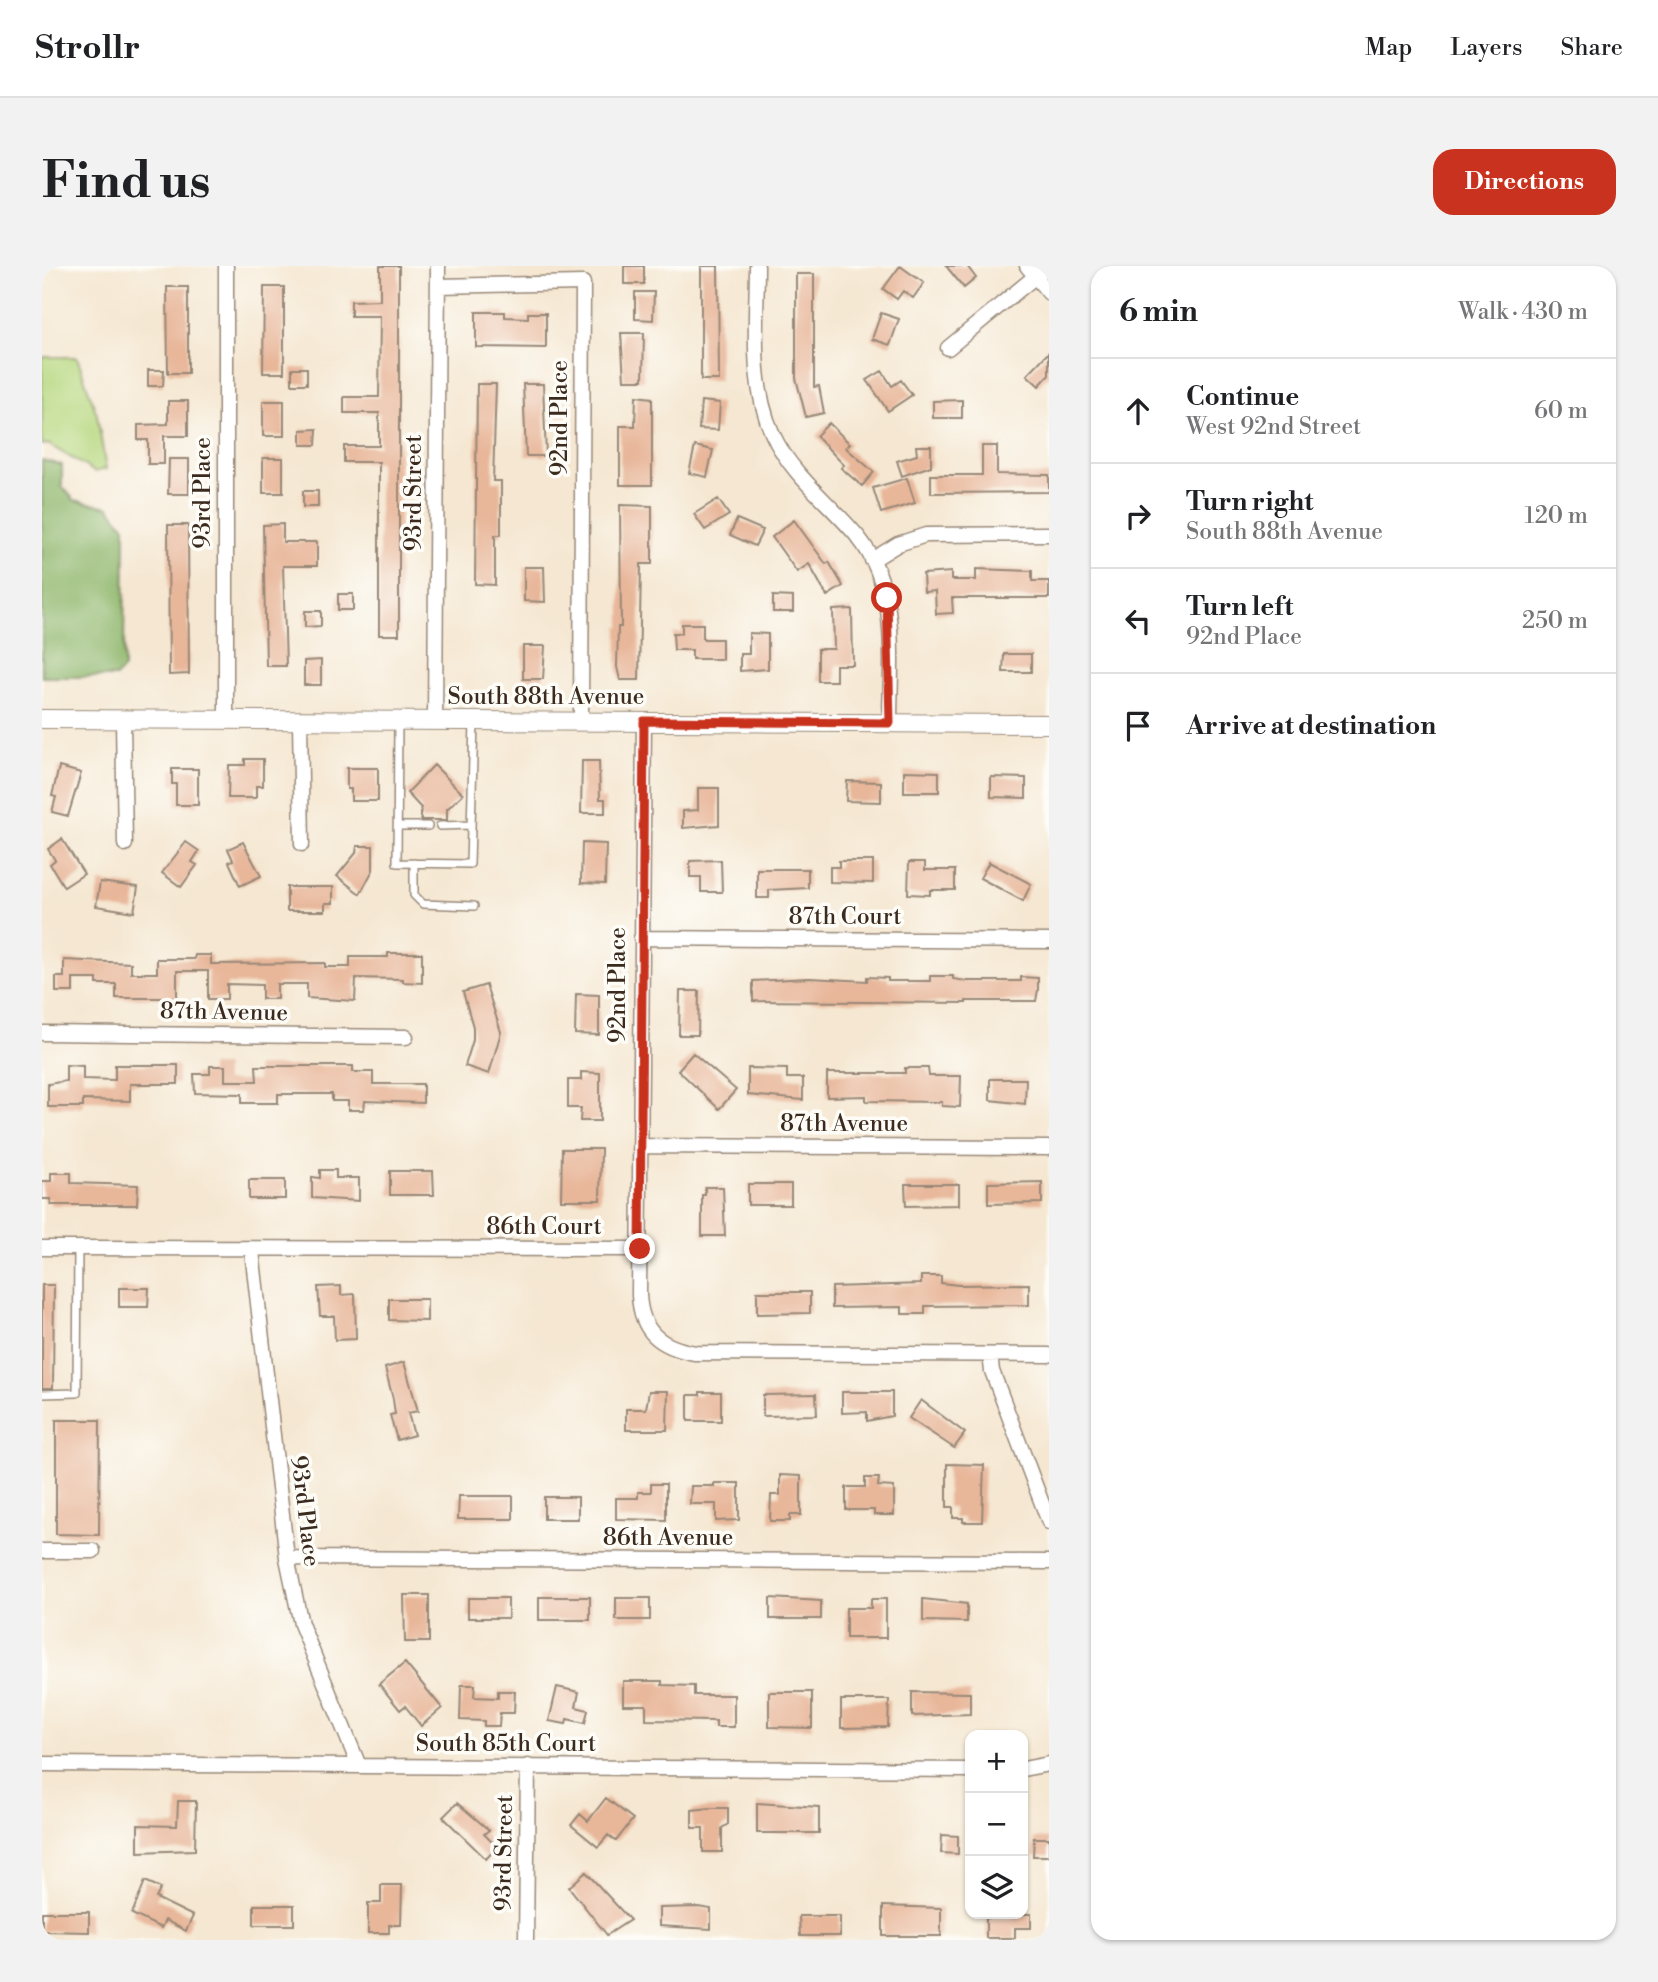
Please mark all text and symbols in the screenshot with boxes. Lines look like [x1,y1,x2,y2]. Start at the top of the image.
text: Strollr [35,28,140,69]
text: Map [1365,33,1412,63]
text: Layers [1450,33,1522,63]
text: Share [1560,33,1623,63]
button: Directions [1433,149,1616,215]
text: Find us [42,152,211,213]
text: 6 min [1119,293,1198,331]
text: Walk · 430 m [1458,298,1588,326]
street label: 92nd Place [546,360,574,476]
text: Continue [1186,381,1299,413]
icon: ahead [1119,392,1157,430]
text: 60 m [1534,397,1588,425]
text: West 92nd Street [1186,413,1361,441]
street label: 93rd Street [400,435,428,551]
street label: 93rd Place [189,437,217,549]
text: Turn right [1186,486,1314,518]
icon: right [1119,497,1157,535]
text: 120 m [1524,502,1588,530]
text: South 88th Avenue [1186,518,1383,546]
route start [871,582,902,613]
text: Turn left [1186,591,1294,623]
icon: left [1119,602,1157,640]
text: 250 m [1522,607,1588,635]
text: 92nd Place [1186,623,1302,651]
street label: South 88th Avenue [448,683,644,711]
icon: arrive [1119,707,1157,745]
text: Arrive at destination [1186,710,1436,742]
street label: 87th Court [789,903,901,931]
street label: 92nd Place [604,927,632,1043]
street label: 87th Avenue [160,997,288,1027]
street label: 87th Avenue [780,1110,908,1138]
street label: 86th Court [486,1213,602,1241]
route end [624,1233,655,1264]
street label: 93rd Place [284,1454,326,1568]
street label: 86th Avenue [603,1524,733,1552]
street label: South 85th Court [416,1730,596,1758]
map controls [965,1730,1028,1919]
button: + [965,1730,1028,1793]
button: − [965,1793,1028,1856]
street label: 93rd Street [489,1794,519,1912]
button: layers [965,1856,1028,1919]

